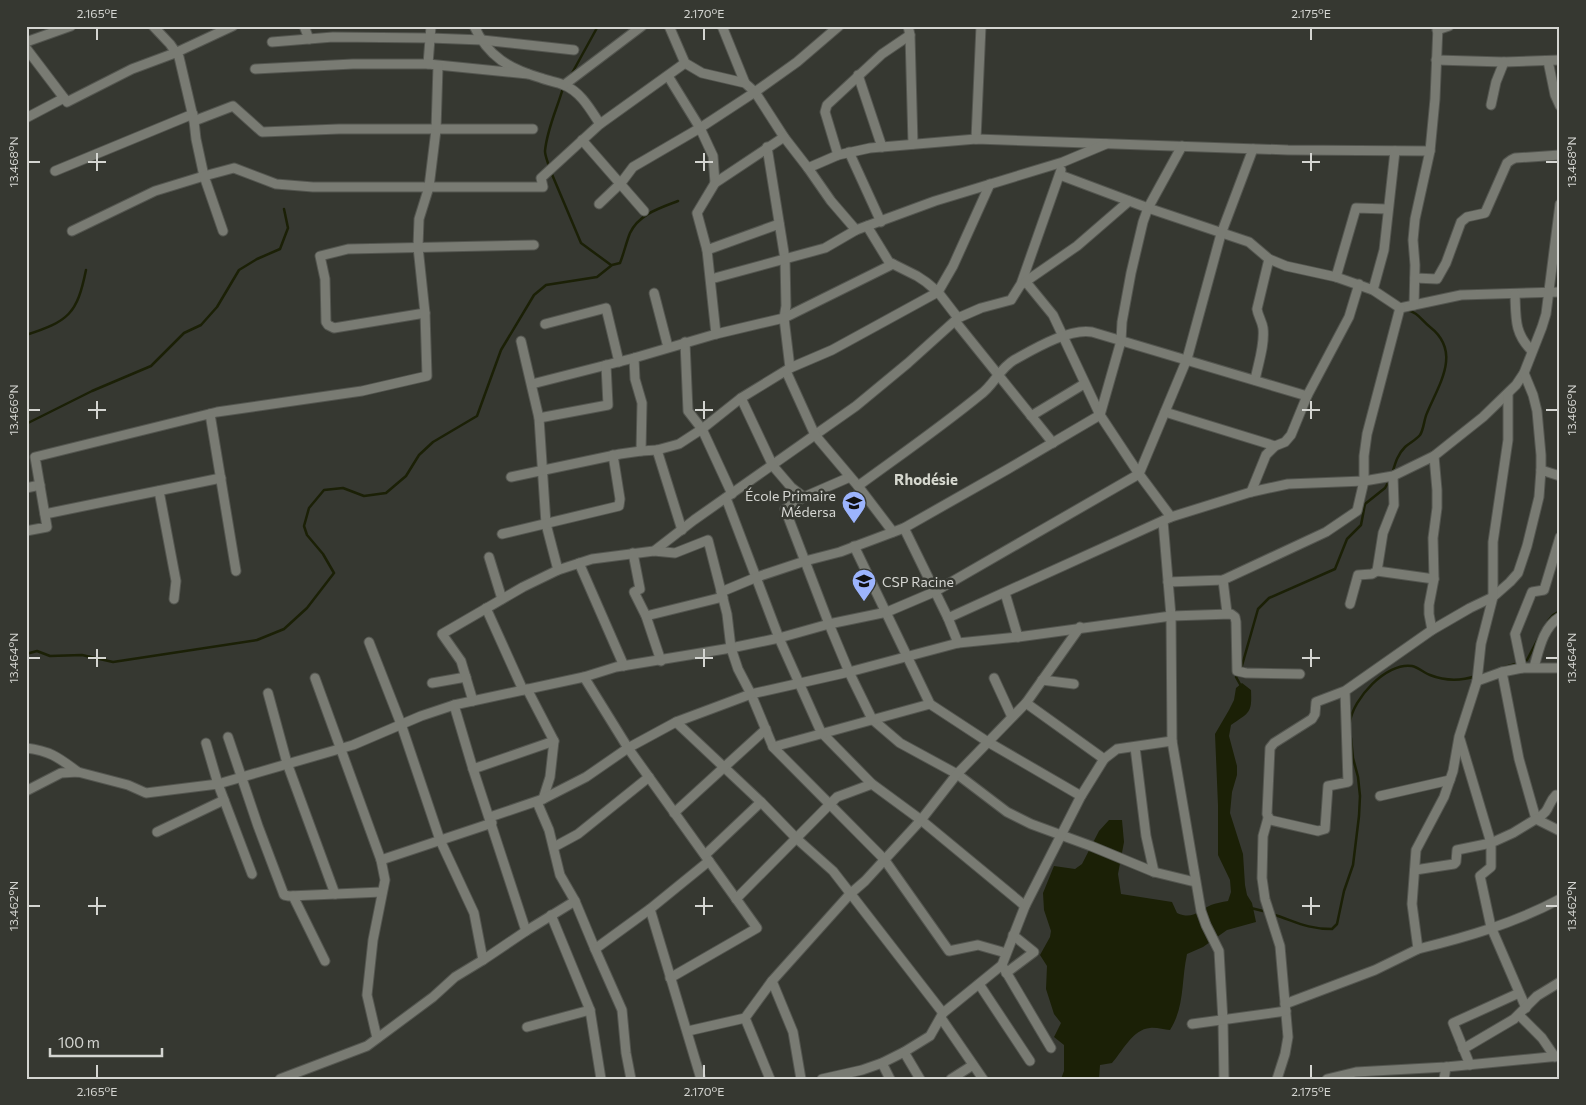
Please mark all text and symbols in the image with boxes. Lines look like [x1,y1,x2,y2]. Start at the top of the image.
text: 2.165°E [77,6,117,20]
text: 2.170°E [684,6,724,20]
text: 2.175°E [1291,6,1331,20]
text: 13.468°N [6,137,20,187]
text: 13.468°N [1564,137,1578,187]
text: 13.466°N [6,385,20,435]
text: 13.466°N [1564,385,1578,435]
district label: Rhodésie [894,470,958,488]
place label: École Primaire Médersa [745,487,836,520]
school or university icon: École Primaire Médersa [841,490,867,524]
school or university icon: CSP Racine [851,568,877,602]
place label: CSP Racine [882,573,954,590]
text: 13.464°N [6,633,20,683]
text: 13.464°N [1564,633,1578,683]
text: 13.462°N [6,881,20,931]
text: 13.462°N [1564,881,1578,931]
scale bar [50,1025,162,1057]
text: 100 m [58,1033,100,1051]
text: 2.165°E [77,1084,117,1098]
text: 2.170°E [684,1084,724,1098]
text: 2.175°E [1291,1084,1331,1098]

